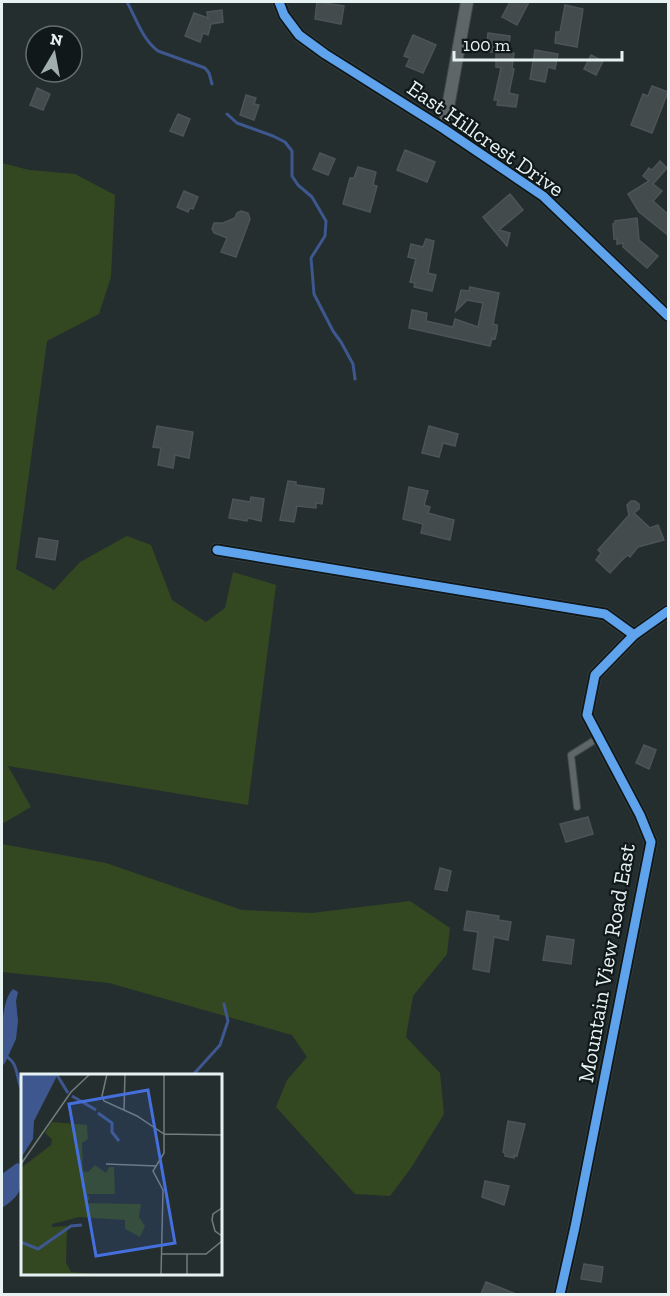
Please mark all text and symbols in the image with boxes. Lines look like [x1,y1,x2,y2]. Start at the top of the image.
north arrow [24,24,84,84]
scale bar [454,24,622,62]
text: N [49,29,64,50]
text: 100 m [463,34,511,56]
street label: East Hillcrest Drive [402,74,569,203]
street label: Mountain View Road East [572,841,641,1085]
inset map [21,1074,222,1275]

